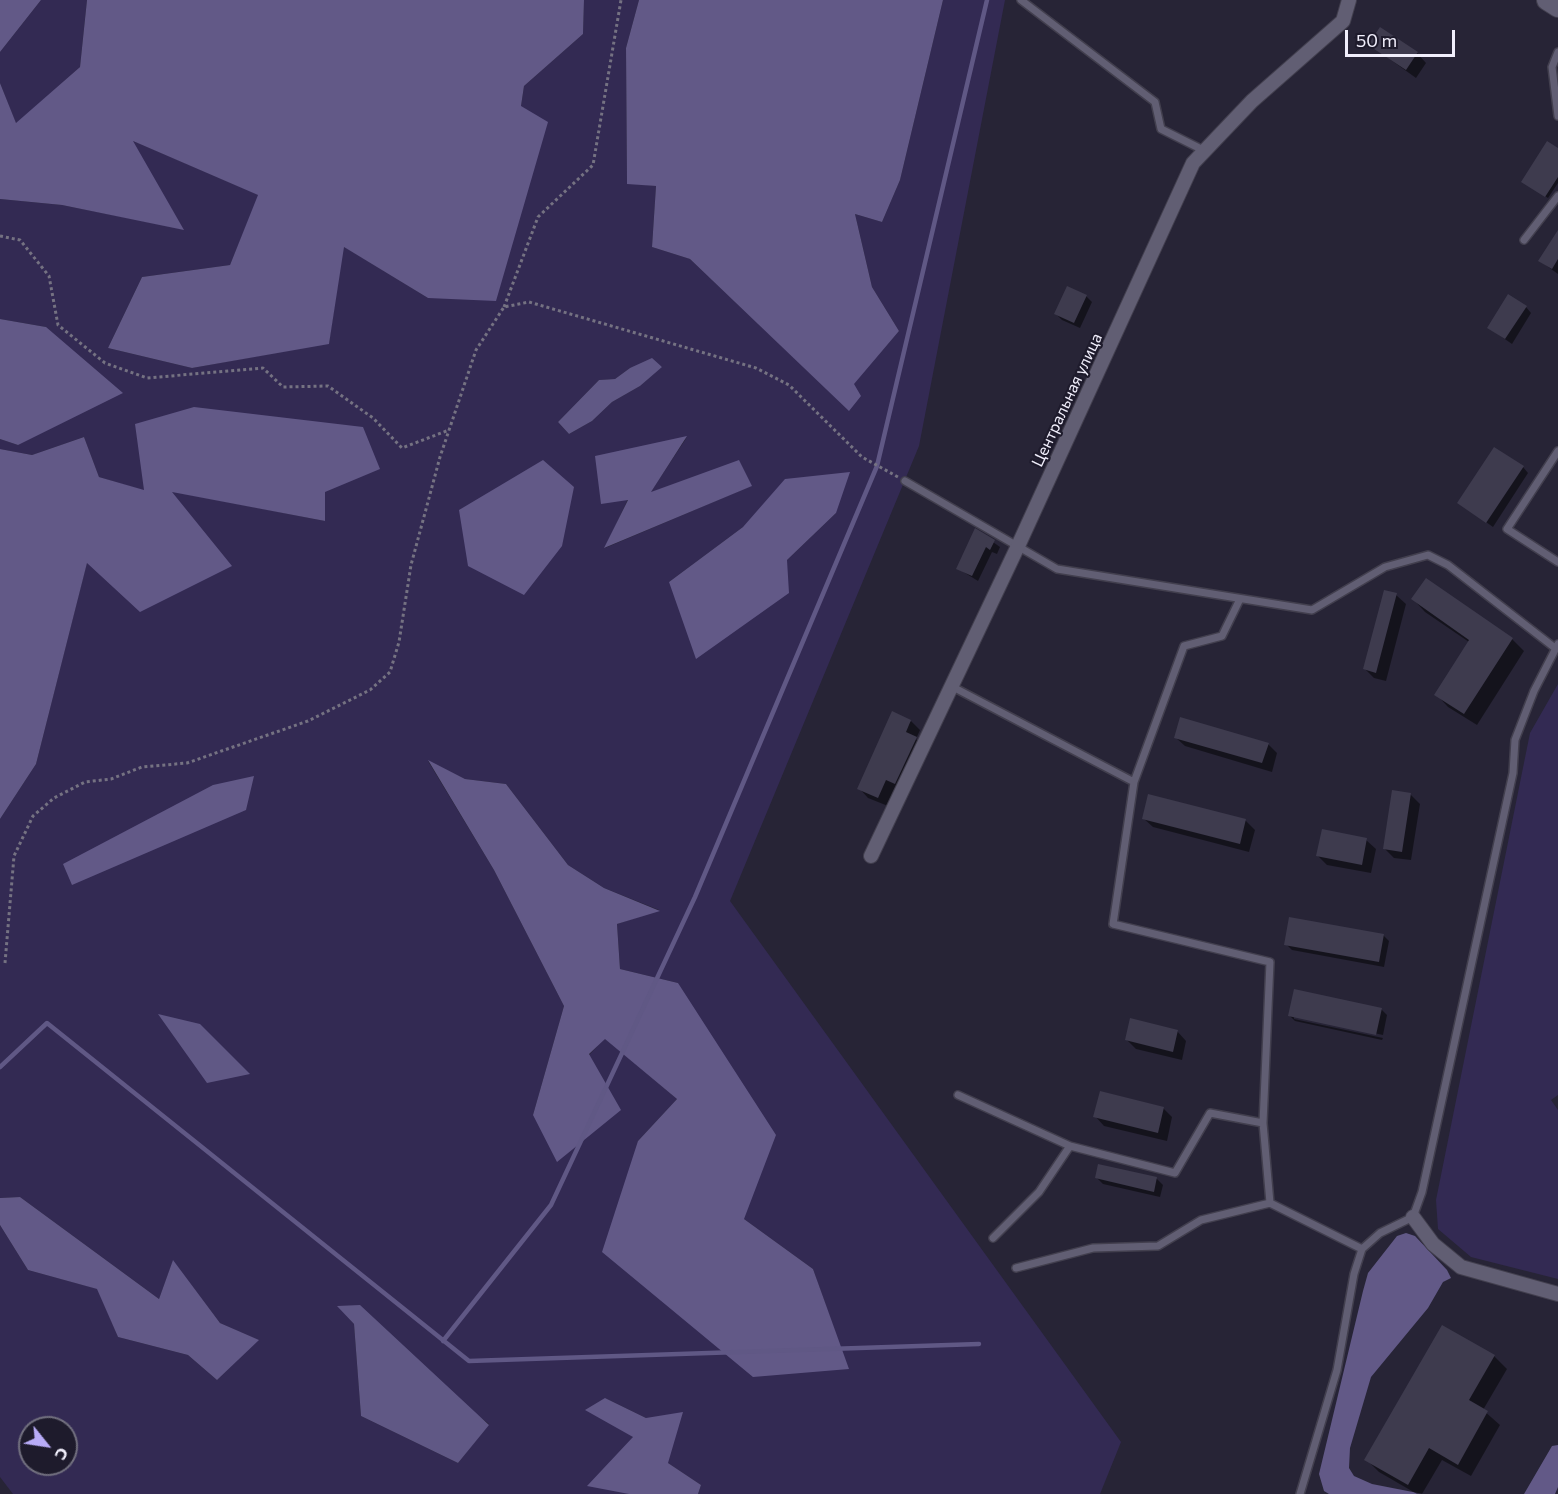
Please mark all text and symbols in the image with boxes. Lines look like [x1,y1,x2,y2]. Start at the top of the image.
scale bar [1348,18,1458,56]
text: 50 m [1356,29,1397,51]
street label: Центральная улица [1028,330,1106,470]
north arrow [18,1416,78,1476]
text: С [51,1445,73,1464]

